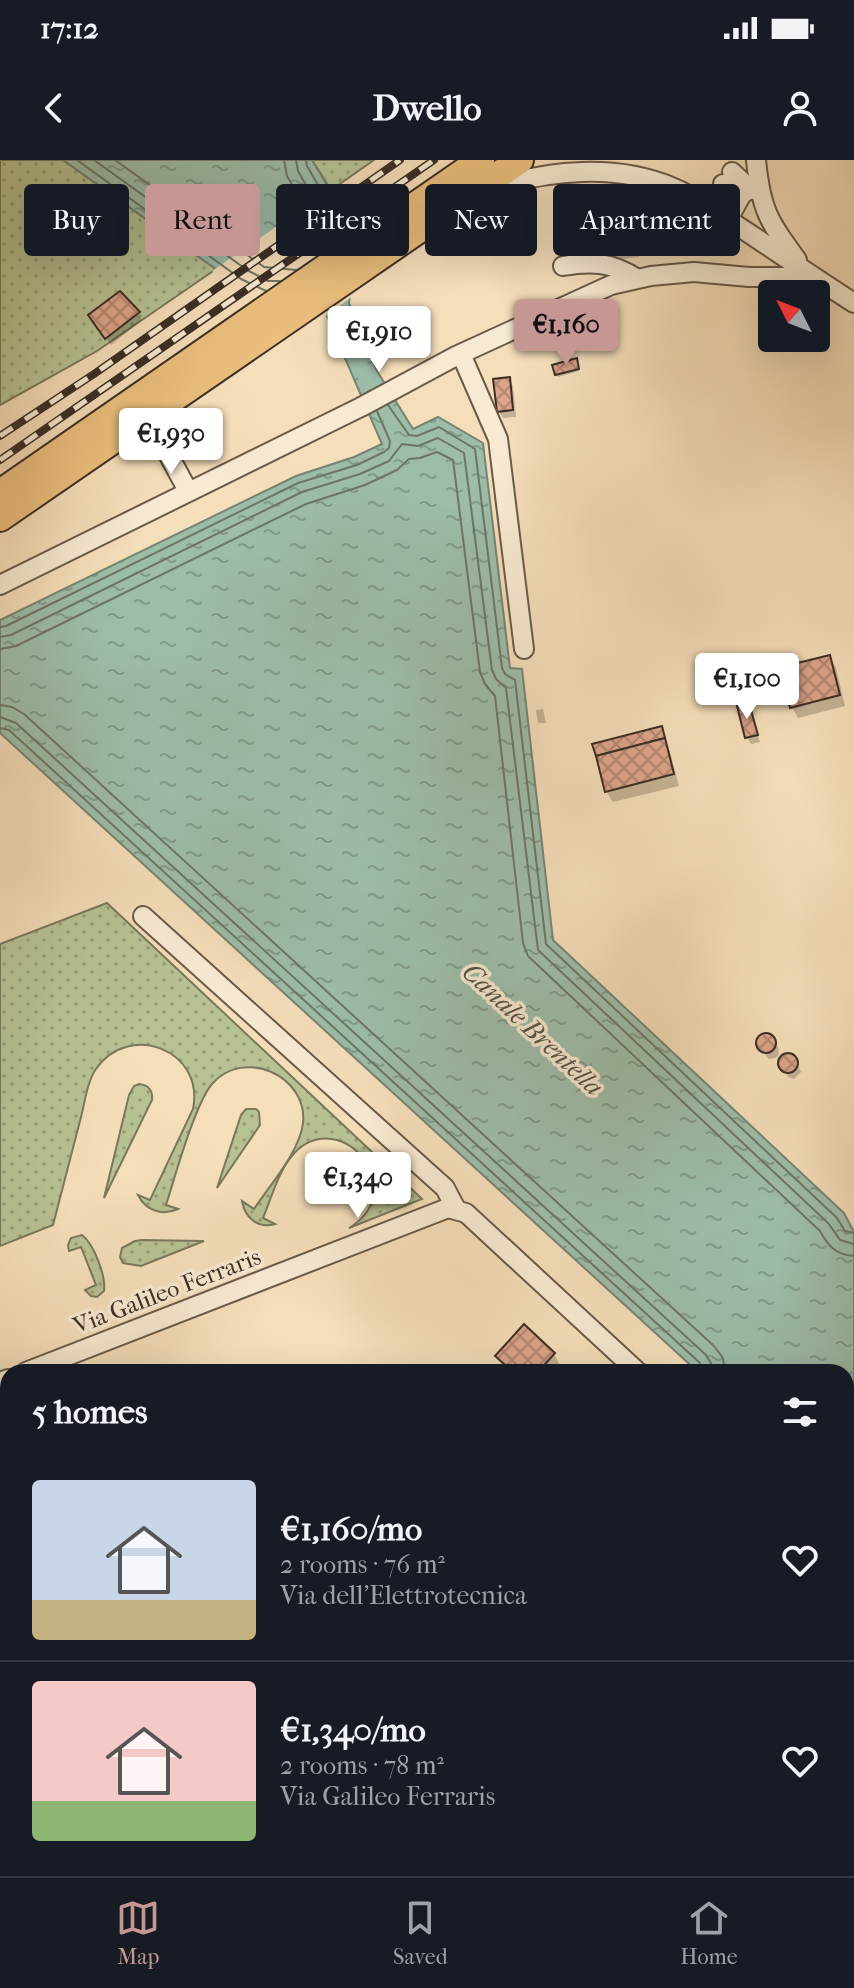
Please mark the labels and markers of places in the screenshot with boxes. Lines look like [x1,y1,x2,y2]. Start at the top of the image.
pin: €1,160 [501,299,631,367]
pin: €1,910 [314,306,444,374]
pin: €1,930 [106,408,236,476]
pin: €1,100 [682,653,812,721]
pin: €1,340 [293,1152,423,1220]

